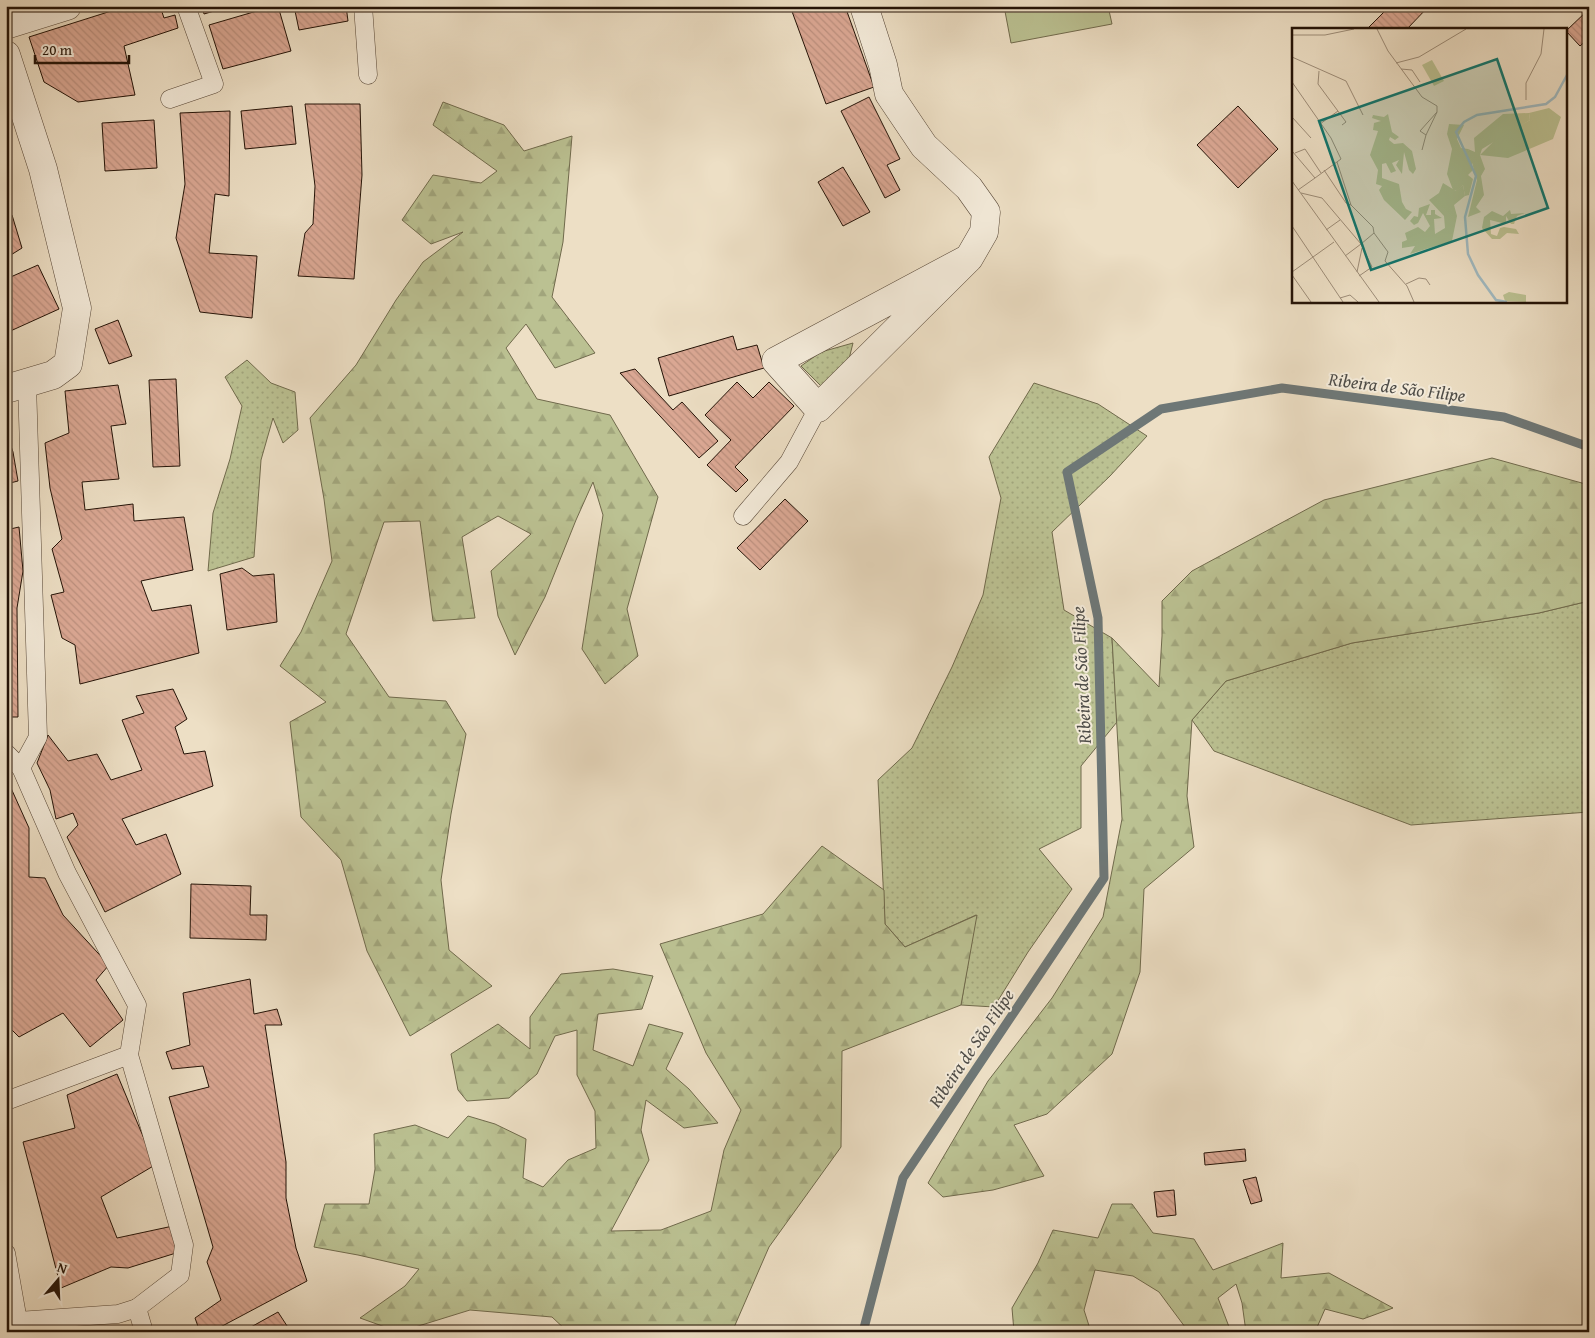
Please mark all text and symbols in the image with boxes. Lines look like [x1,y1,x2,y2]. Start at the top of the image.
inset map [1292,28,1568,302]
scale bar [35,32,129,64]
text: 20 m [42,39,73,60]
water label: Ribeira de São Filipe [1326,365,1467,409]
water label: Ribeira de São Filipe [1064,606,1098,745]
water label: Ribeira de São Filipe [921,983,1021,1113]
north arrow [32,1256,82,1306]
text: N [55,1257,71,1279]

